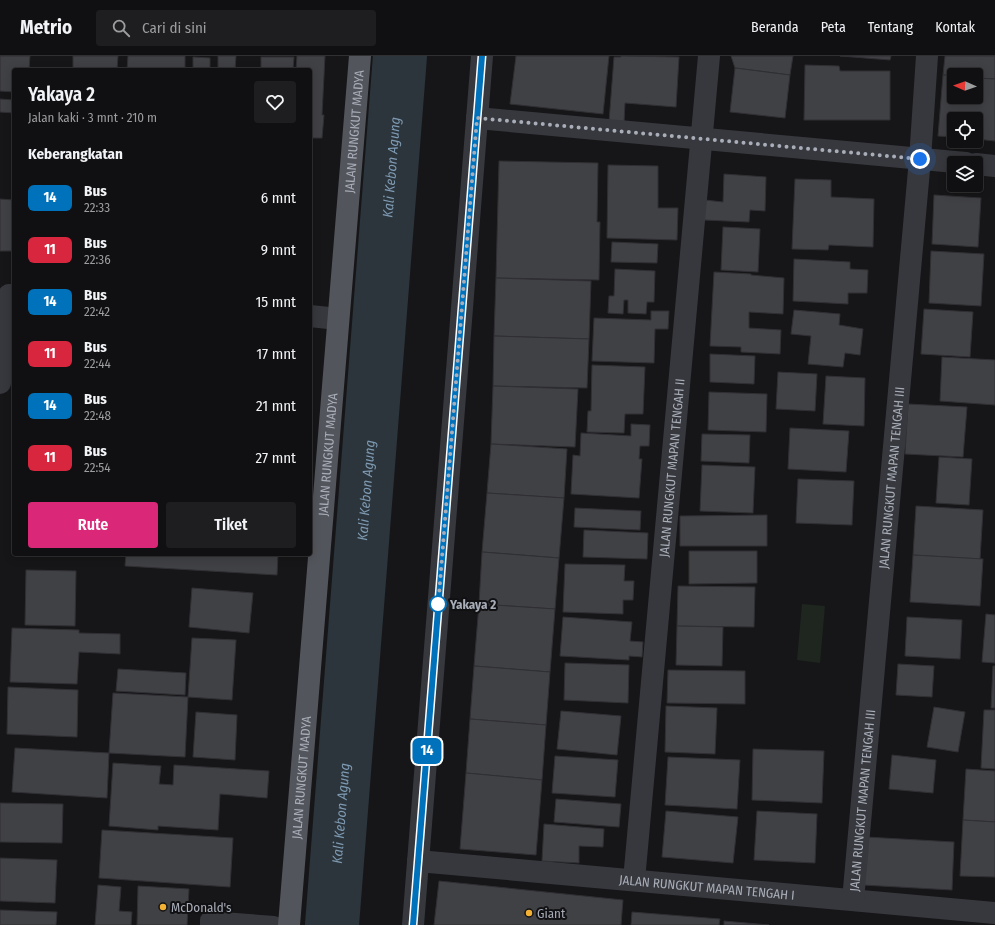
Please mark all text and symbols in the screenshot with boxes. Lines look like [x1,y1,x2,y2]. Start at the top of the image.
search box [96,10,376,46]
text: Metrio [20,16,72,39]
icon: search [110,17,132,39]
text: Cari di sini [142,19,207,37]
text: Beranda [751,19,799,36]
text: Peta [821,19,846,36]
text: Tentang [868,19,913,36]
text: Kontak [935,19,975,36]
north arrow [947,68,983,104]
map controls [947,68,983,192]
street label: JALAN RUNGKUT MADYA [341,69,366,194]
button: heart [254,81,296,123]
text: Yakaya 2 [28,83,95,106]
text: Jalan kaki · 3 mnt · 210 m [28,110,157,125]
button: locate [947,112,983,148]
water label: Kali Kebon Agung [379,116,404,218]
text: Keberangkatan [28,145,123,163]
your location [910,149,930,169]
button: layers [947,156,983,192]
text: Bus [84,182,107,200]
text: 14 [43,189,57,206]
text: 6 mnt [261,189,296,207]
text: 22:33 [84,200,110,215]
text: Bus [84,234,107,252]
text: 11 [44,241,56,258]
text: 9 mnt [261,241,296,259]
text: 22:36 [84,252,111,267]
text: Bus [84,286,107,304]
text: 14 [43,293,57,310]
text: 15 mnt [255,293,296,311]
text: 22:42 [84,304,110,319]
text: Bus [84,338,107,356]
text: 11 [44,345,56,362]
text: 17 mnt [256,345,296,363]
text: 22:44 [84,356,111,371]
street label: JALAN RUNGKUT MAPAN TENGAH II [656,378,687,558]
street label: JALAN RUNGKUT MAPAN TENGAH III [875,386,907,570]
text: Bus [84,390,107,408]
street label: JALAN RUNGKUT MADYA [315,392,340,517]
text: 14 [43,397,57,414]
text: 21 mnt [256,397,296,415]
text: 22:48 [84,408,111,423]
water label: Kali Kebon Agung [354,439,378,541]
text: Bus [84,442,107,460]
text: 11 [44,449,56,466]
text: 27 mnt [256,449,296,467]
text: 22:54 [84,460,111,475]
button: Rute [28,502,158,548]
button: Tiket [166,502,296,548]
marker: Yakaya 2 [429,595,447,613]
place label: Yakaya 2 [449,597,496,612]
street label: JALAN RUNGKUT MAPAN TENGAH III [846,709,878,892]
street label: JALAN RUNGKUT MADYA [289,715,314,840]
line badge: 14 [409,738,445,764]
text: 14 [420,742,434,759]
water label: Kali Kebon Agung [328,762,353,864]
street label: JALAN RUNGKUT MAPAN TENGAH I [618,872,795,902]
place label: McDonald's [171,900,232,915]
marker: McDonald's [158,902,168,912]
place label: Giant [537,906,566,921]
marker: Giant [524,908,534,918]

